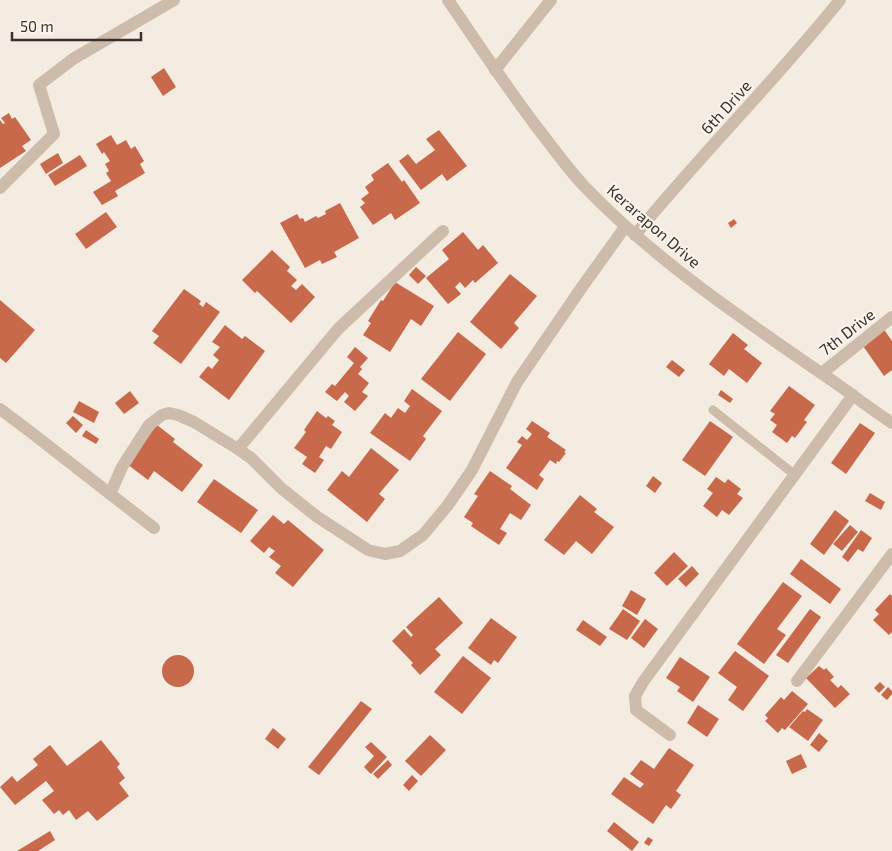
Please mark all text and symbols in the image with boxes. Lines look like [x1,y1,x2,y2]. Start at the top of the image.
scale bar [12,10,141,42]
text: 50 m [20,17,54,35]
street label: 6th Drive [696,76,755,138]
street label: Kerarapon Drive [604,180,705,271]
street label: 7th Drive [815,304,878,359]

